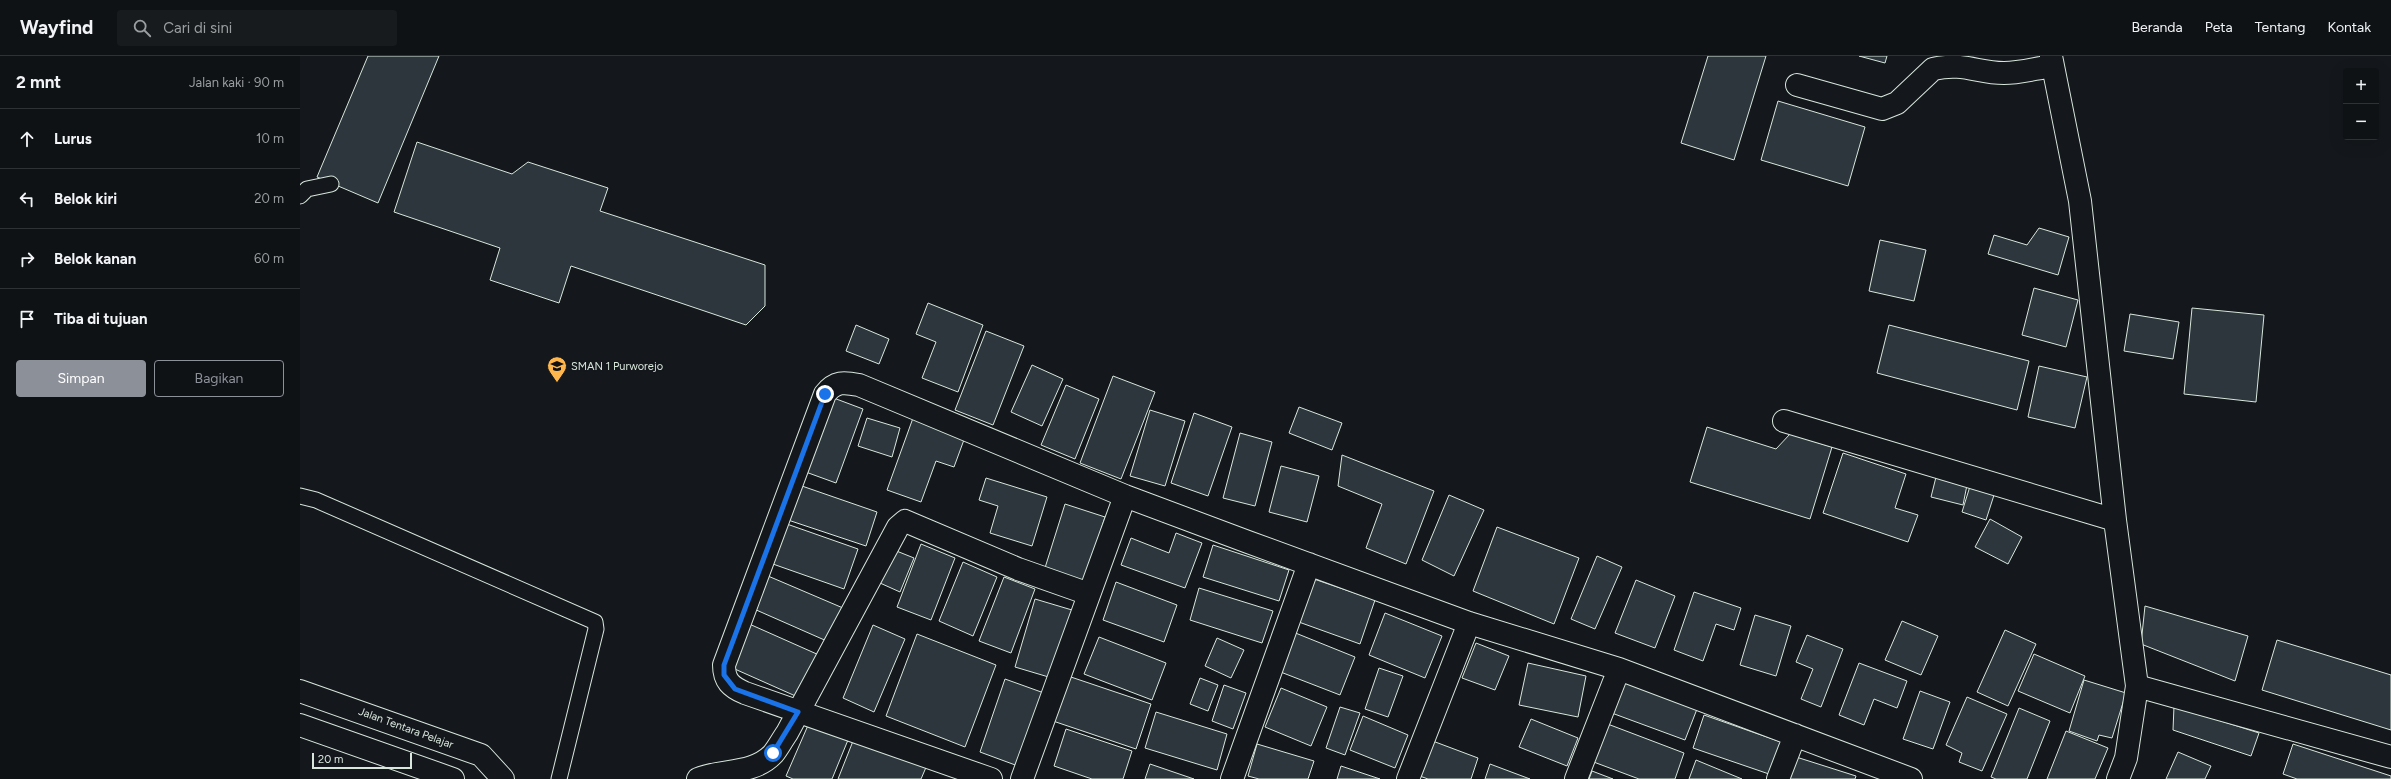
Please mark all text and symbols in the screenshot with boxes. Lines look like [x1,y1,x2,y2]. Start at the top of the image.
search box [117,10,397,46]
text: Wayfind [20,16,93,39]
icon: search [131,17,153,39]
text: Cari di sini [163,19,232,37]
text: Beranda [2131,19,2183,36]
text: Peta [2205,19,2233,36]
text: Tentang [2255,19,2305,36]
text: Kontak [2327,19,2371,36]
map controls [2343,68,2379,140]
button: + [2343,68,2379,104]
text: 2 mnt [16,72,61,92]
text: Jalan kaki · 90 m [189,75,284,90]
button: − [2343,104,2379,140]
icon: ahead [16,128,38,150]
text: Lurus [54,130,92,148]
text: 10 m [256,131,284,146]
icon: left [16,188,38,210]
text: Belok kiri [54,190,117,208]
text: 20 m [254,191,284,206]
icon: right [16,248,38,270]
text: Belok kanan [54,250,136,268]
text: 60 m [254,251,284,266]
icon: arrive [16,308,38,330]
text: Tiba di tujuan [54,310,148,328]
school or university icon: SMAN 1 Purworejo [546,355,568,383]
button: Simpan [16,360,146,397]
button: Bagikan [154,360,284,397]
place label: SMAN 1 Purworejo [571,360,663,373]
route end [816,385,834,403]
street label: Jalan Tentara Pelajar [357,705,455,751]
route start [764,744,782,762]
scale bar [312,751,412,770]
text: 20 m [318,753,343,766]

